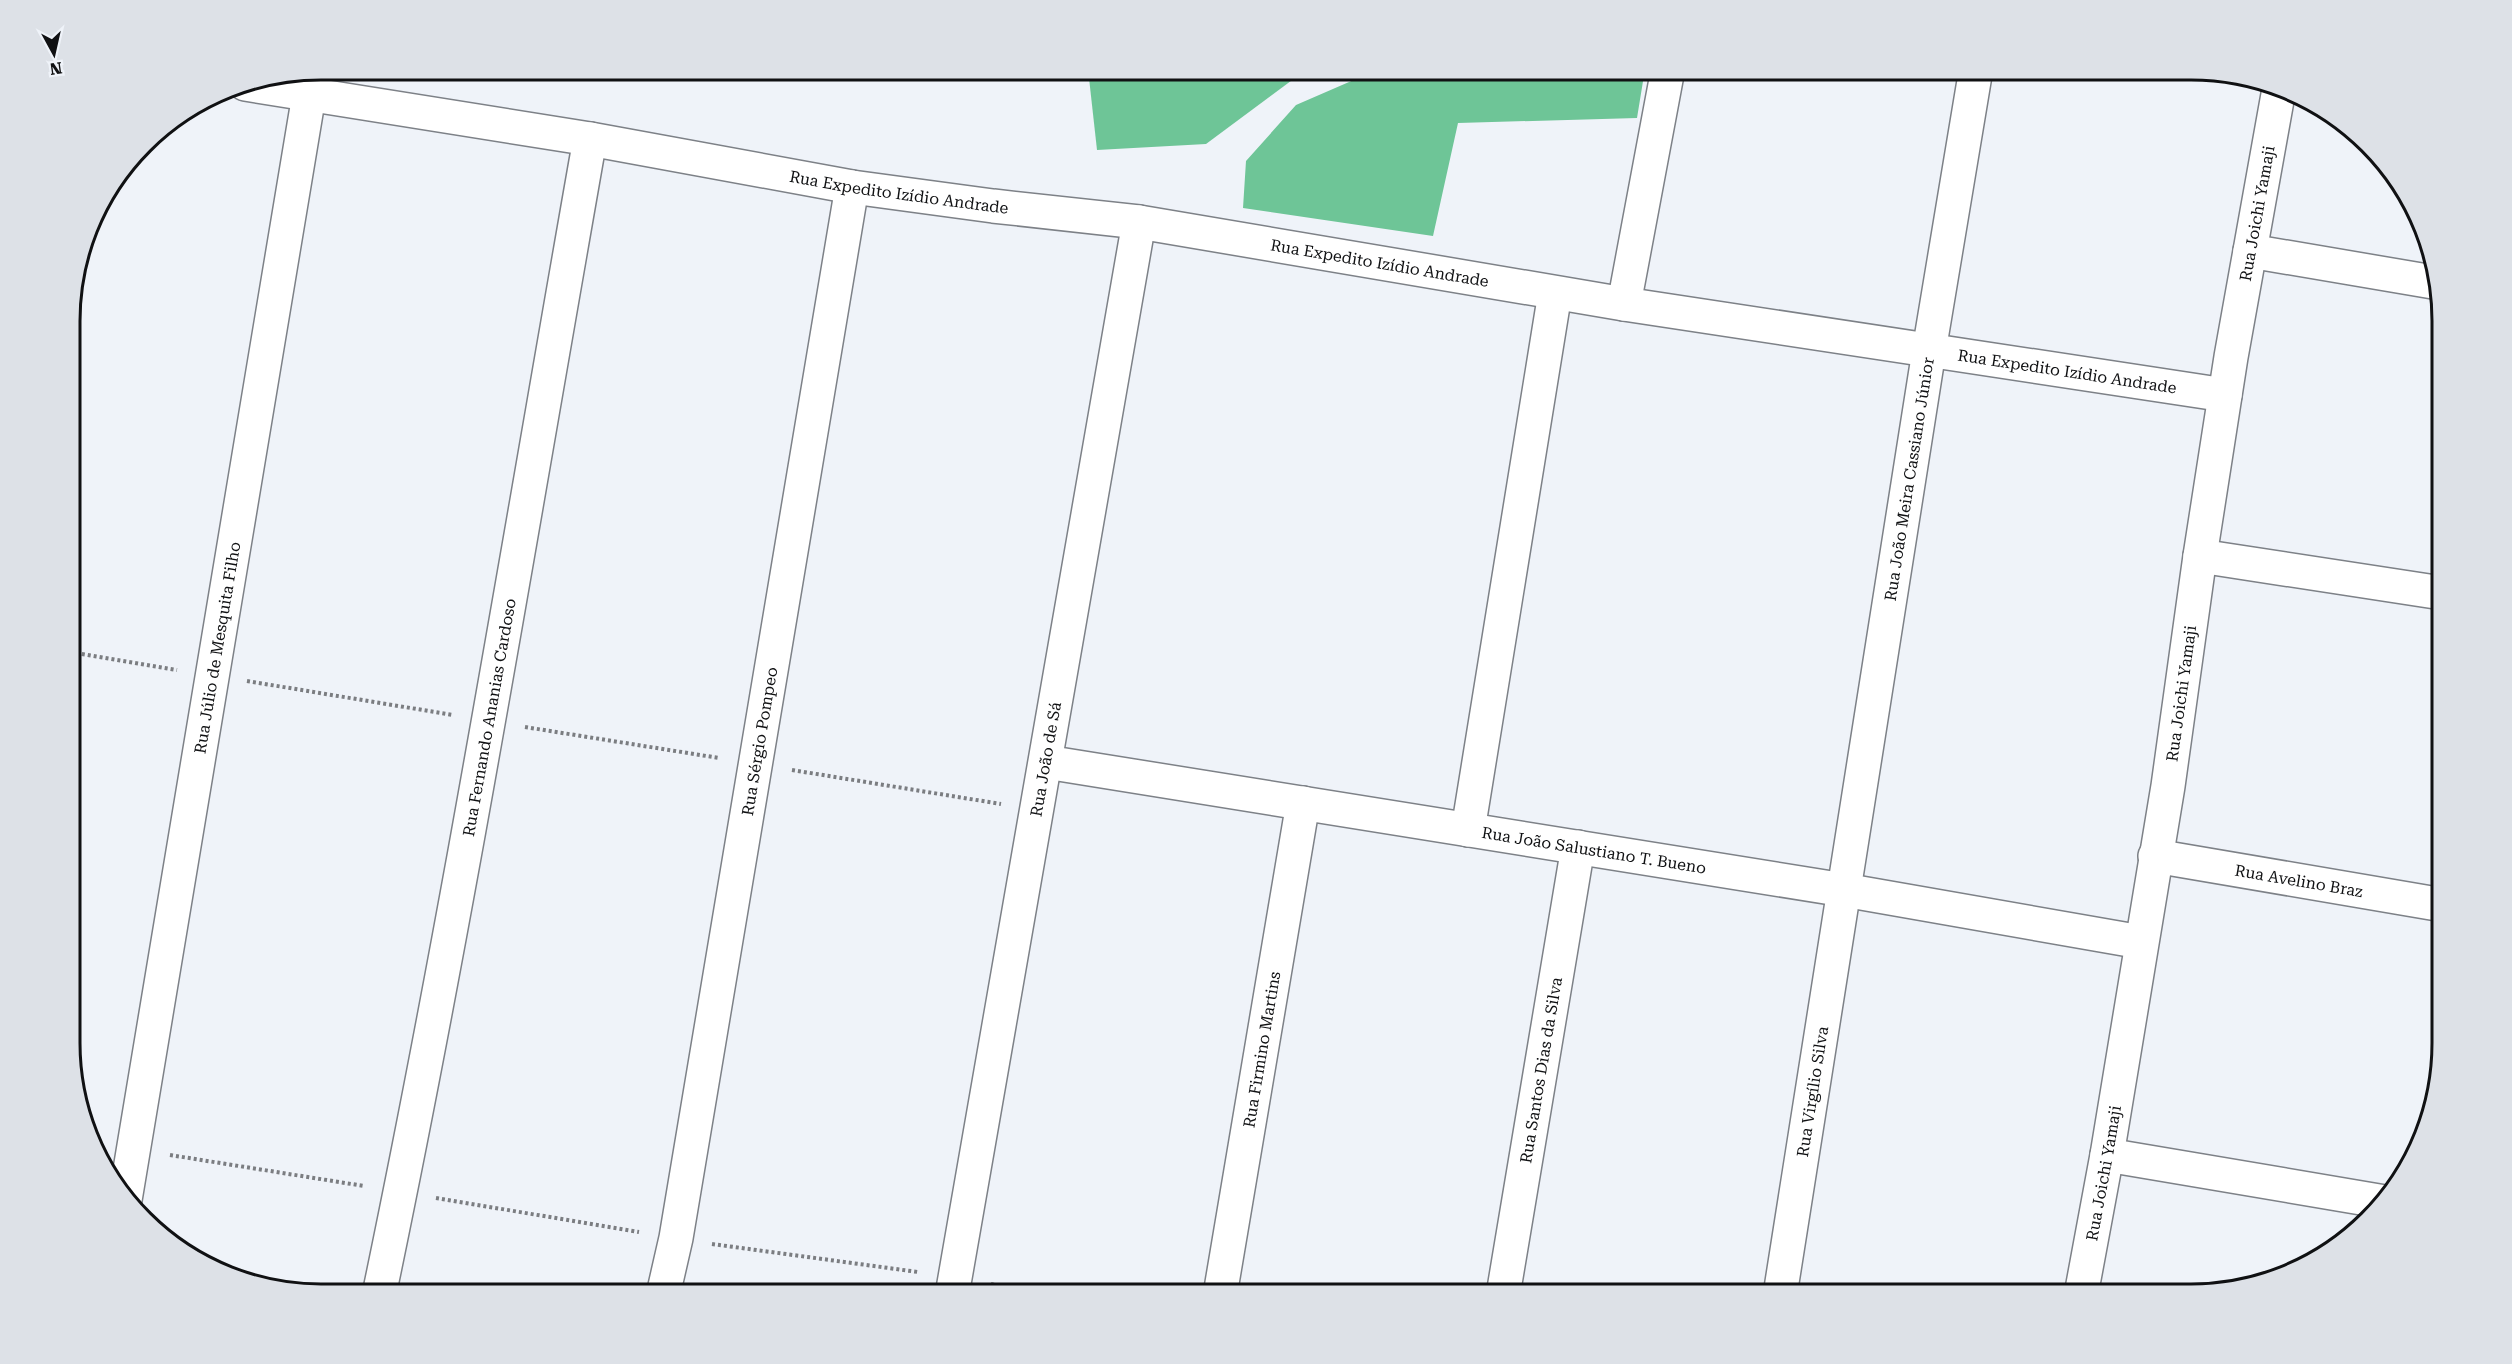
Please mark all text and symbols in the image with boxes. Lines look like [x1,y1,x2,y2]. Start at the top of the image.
north arrow [24,24,84,84]
text: N [49,58,63,79]
street label: Rua Joichi Yamaji [2235,144,2278,283]
street label: Rua Expedito Izídio Andrade [788,166,1010,217]
street label: Rua Expedito Izídio Andrade [1269,235,1491,291]
street label: Rua Expedito Izídio Andrade [1956,345,2178,397]
street label: Rua João Meira Cassiano Júnior [1880,355,1937,602]
street label: Rua Júlio de Mesquita Filho [190,540,244,755]
street label: Rua Fernando Ananias Cardoso [458,597,519,838]
street label: Rua Joichi Yamaji [2162,624,2200,763]
street label: Rua Sérgio Pompeo [737,665,781,817]
street label: Rua João de Sá [1026,700,1065,818]
street label: Rua João Salustiano T. Bueno [1480,823,1708,877]
street label: Rua Avelino Braz [2234,860,2365,901]
street label: Rua Firmino Martins [1239,969,1284,1129]
street label: Rua Santos Dias da Silva [1516,975,1566,1165]
street label: Rua Virgílio Silva [1792,1025,1832,1158]
street label: Rua Joichi Yamaji [2082,1104,2125,1242]

